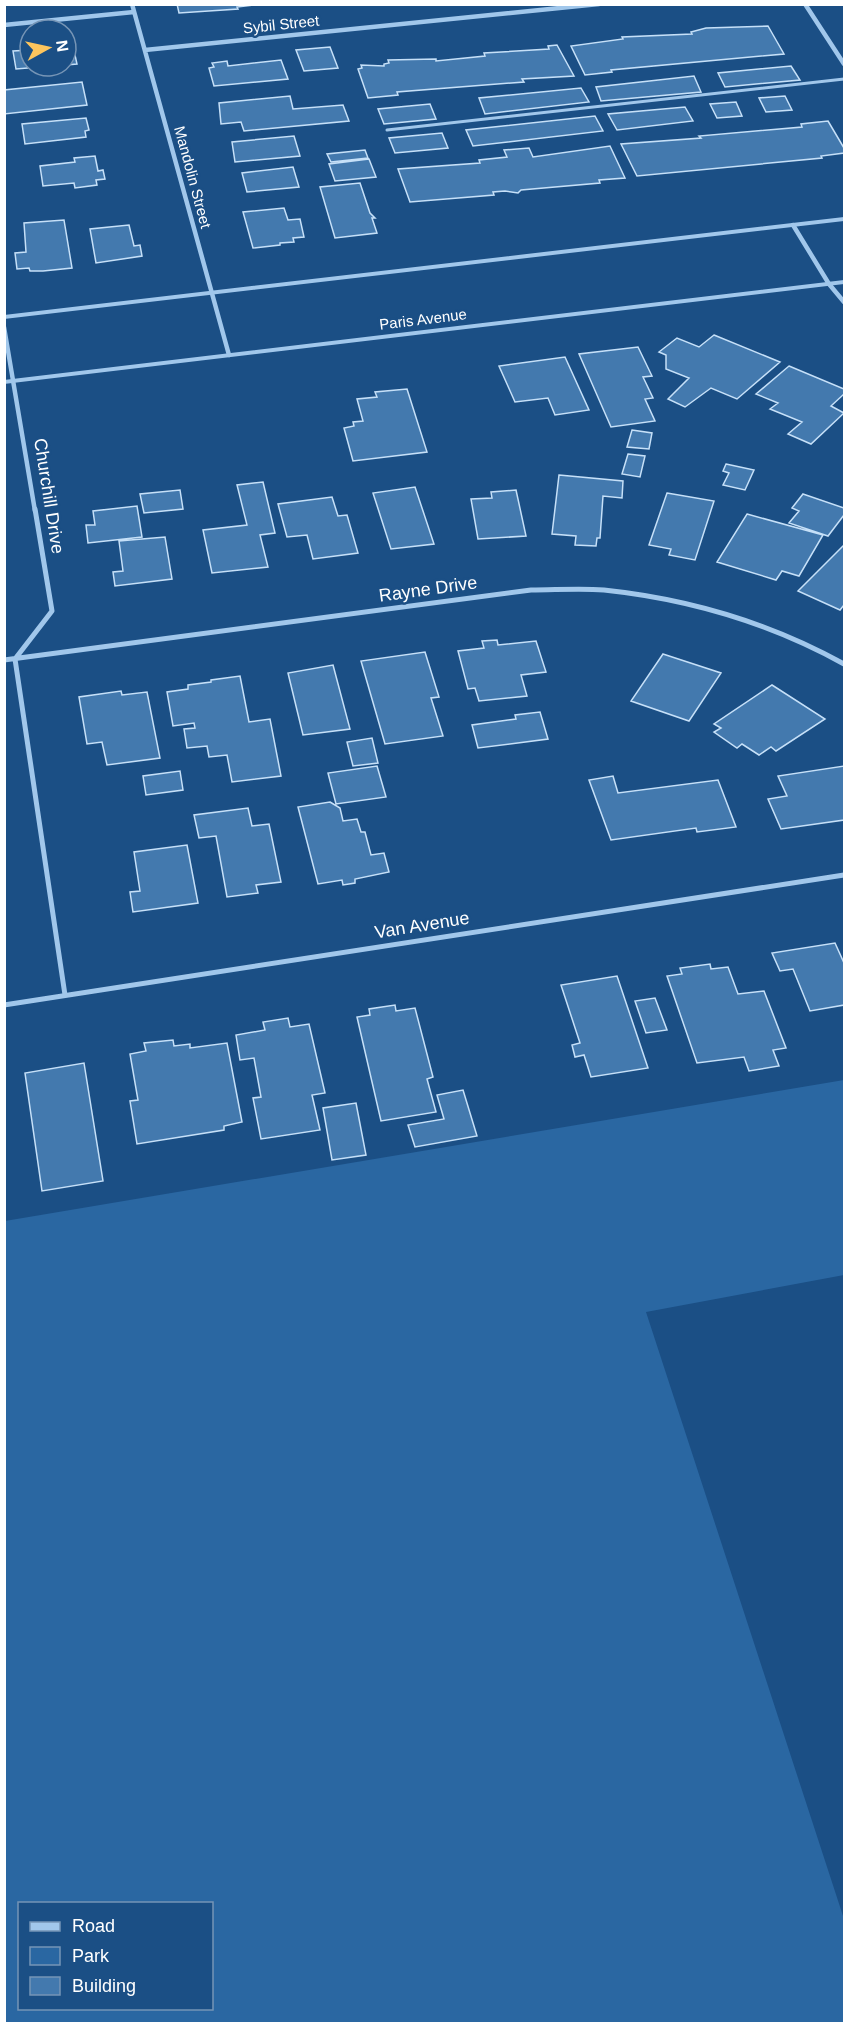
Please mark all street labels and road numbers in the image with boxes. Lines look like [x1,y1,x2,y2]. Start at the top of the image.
street label: Sybil Street [242,11,321,36]
street label: Mandolin Street [171,124,215,231]
street label: Paris Avenue [378,305,468,333]
street label: Churchill Drive [30,437,68,555]
street label: Rayne Drive [378,572,478,606]
street label: Van Avenue [373,908,471,942]

